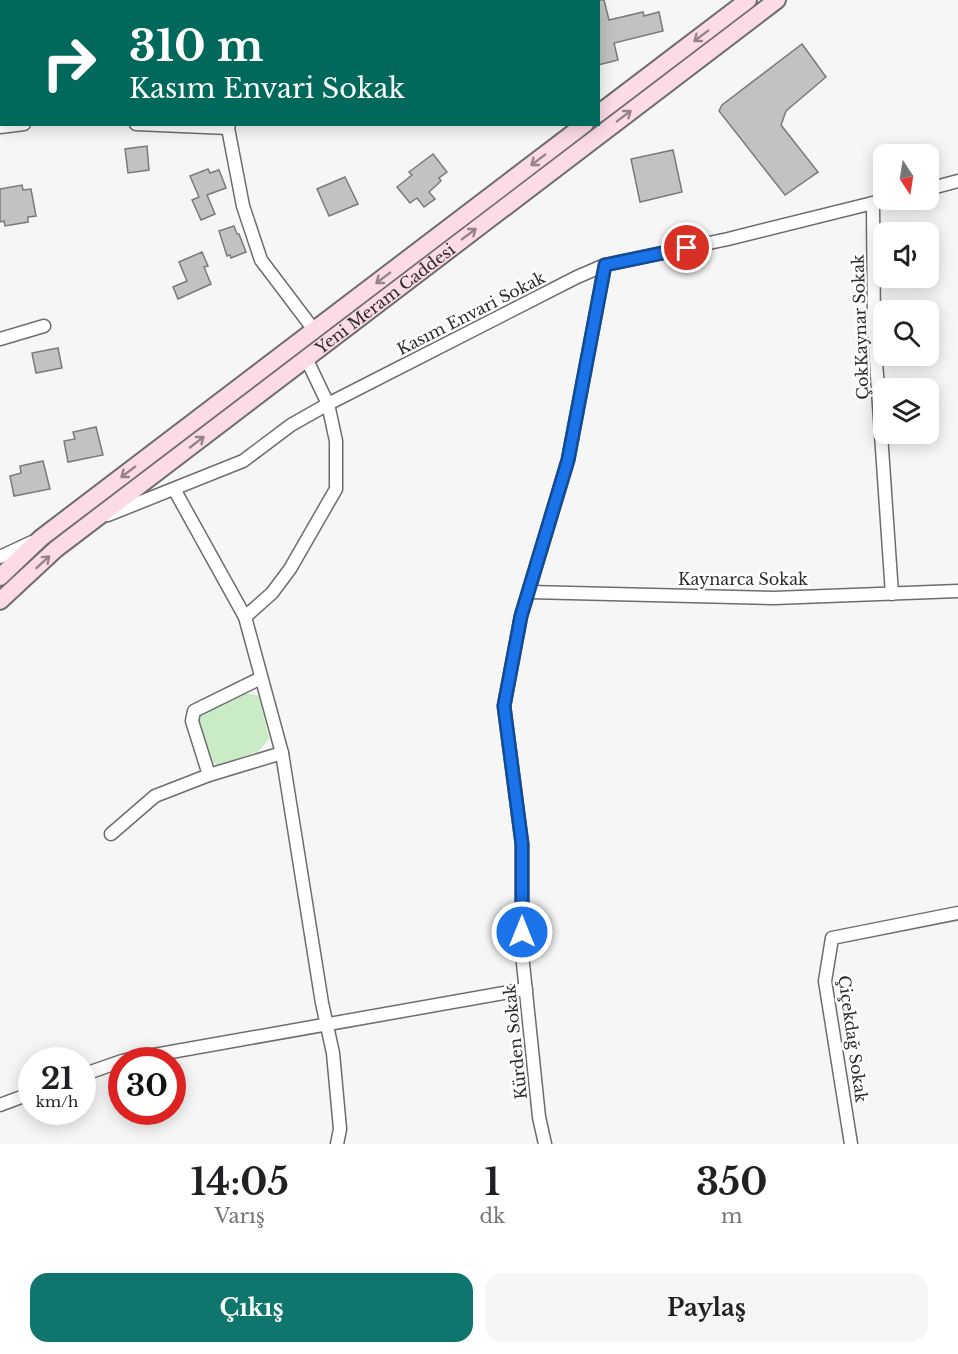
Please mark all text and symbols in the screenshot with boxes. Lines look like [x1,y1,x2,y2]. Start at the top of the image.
text: 310 m [129,20,263,72]
icon: right [30,24,108,102]
one-way arrow [693,29,709,42]
text: Kasım Envari Sokak [129,72,405,105]
one-way arrow [616,110,632,123]
north arrow [873,144,939,210]
map controls [873,144,939,444]
one-way arrow [531,154,547,166]
pin [661,222,712,273]
button: sound [873,222,939,288]
one-way arrow [460,228,476,241]
icon: arrive [670,231,703,264]
street label: Yeni Meram Caddesi [310,239,459,359]
street label: ÇokKaynar Sokak [847,254,873,400]
street label: Kasım Envari Sokak [394,267,549,359]
one-way arrow [375,271,391,284]
button: search [873,300,939,366]
button: layers [873,378,939,444]
one-way arrow [189,436,205,449]
one-way arrow [120,466,136,479]
one-way arrow [35,555,50,569]
street label: Kaynarca Sokak [678,569,808,589]
position arrow [490,900,554,964]
street label: Çiçekdağ Sokak [834,974,872,1104]
street label: Kürden Sokak [499,983,531,1100]
speed limit sign: 30 [108,1047,186,1125]
text: 21 [41,1060,73,1097]
text: km/h [36,1092,78,1111]
text: 14:05 [191,1160,289,1205]
text: 1 [485,1160,500,1205]
text: 350 [696,1160,767,1205]
text: Varış [215,1204,265,1228]
text: dk [480,1204,505,1228]
text: m [721,1204,742,1228]
button: Çıkış [30,1273,473,1342]
button: Paylaş [485,1273,928,1342]

